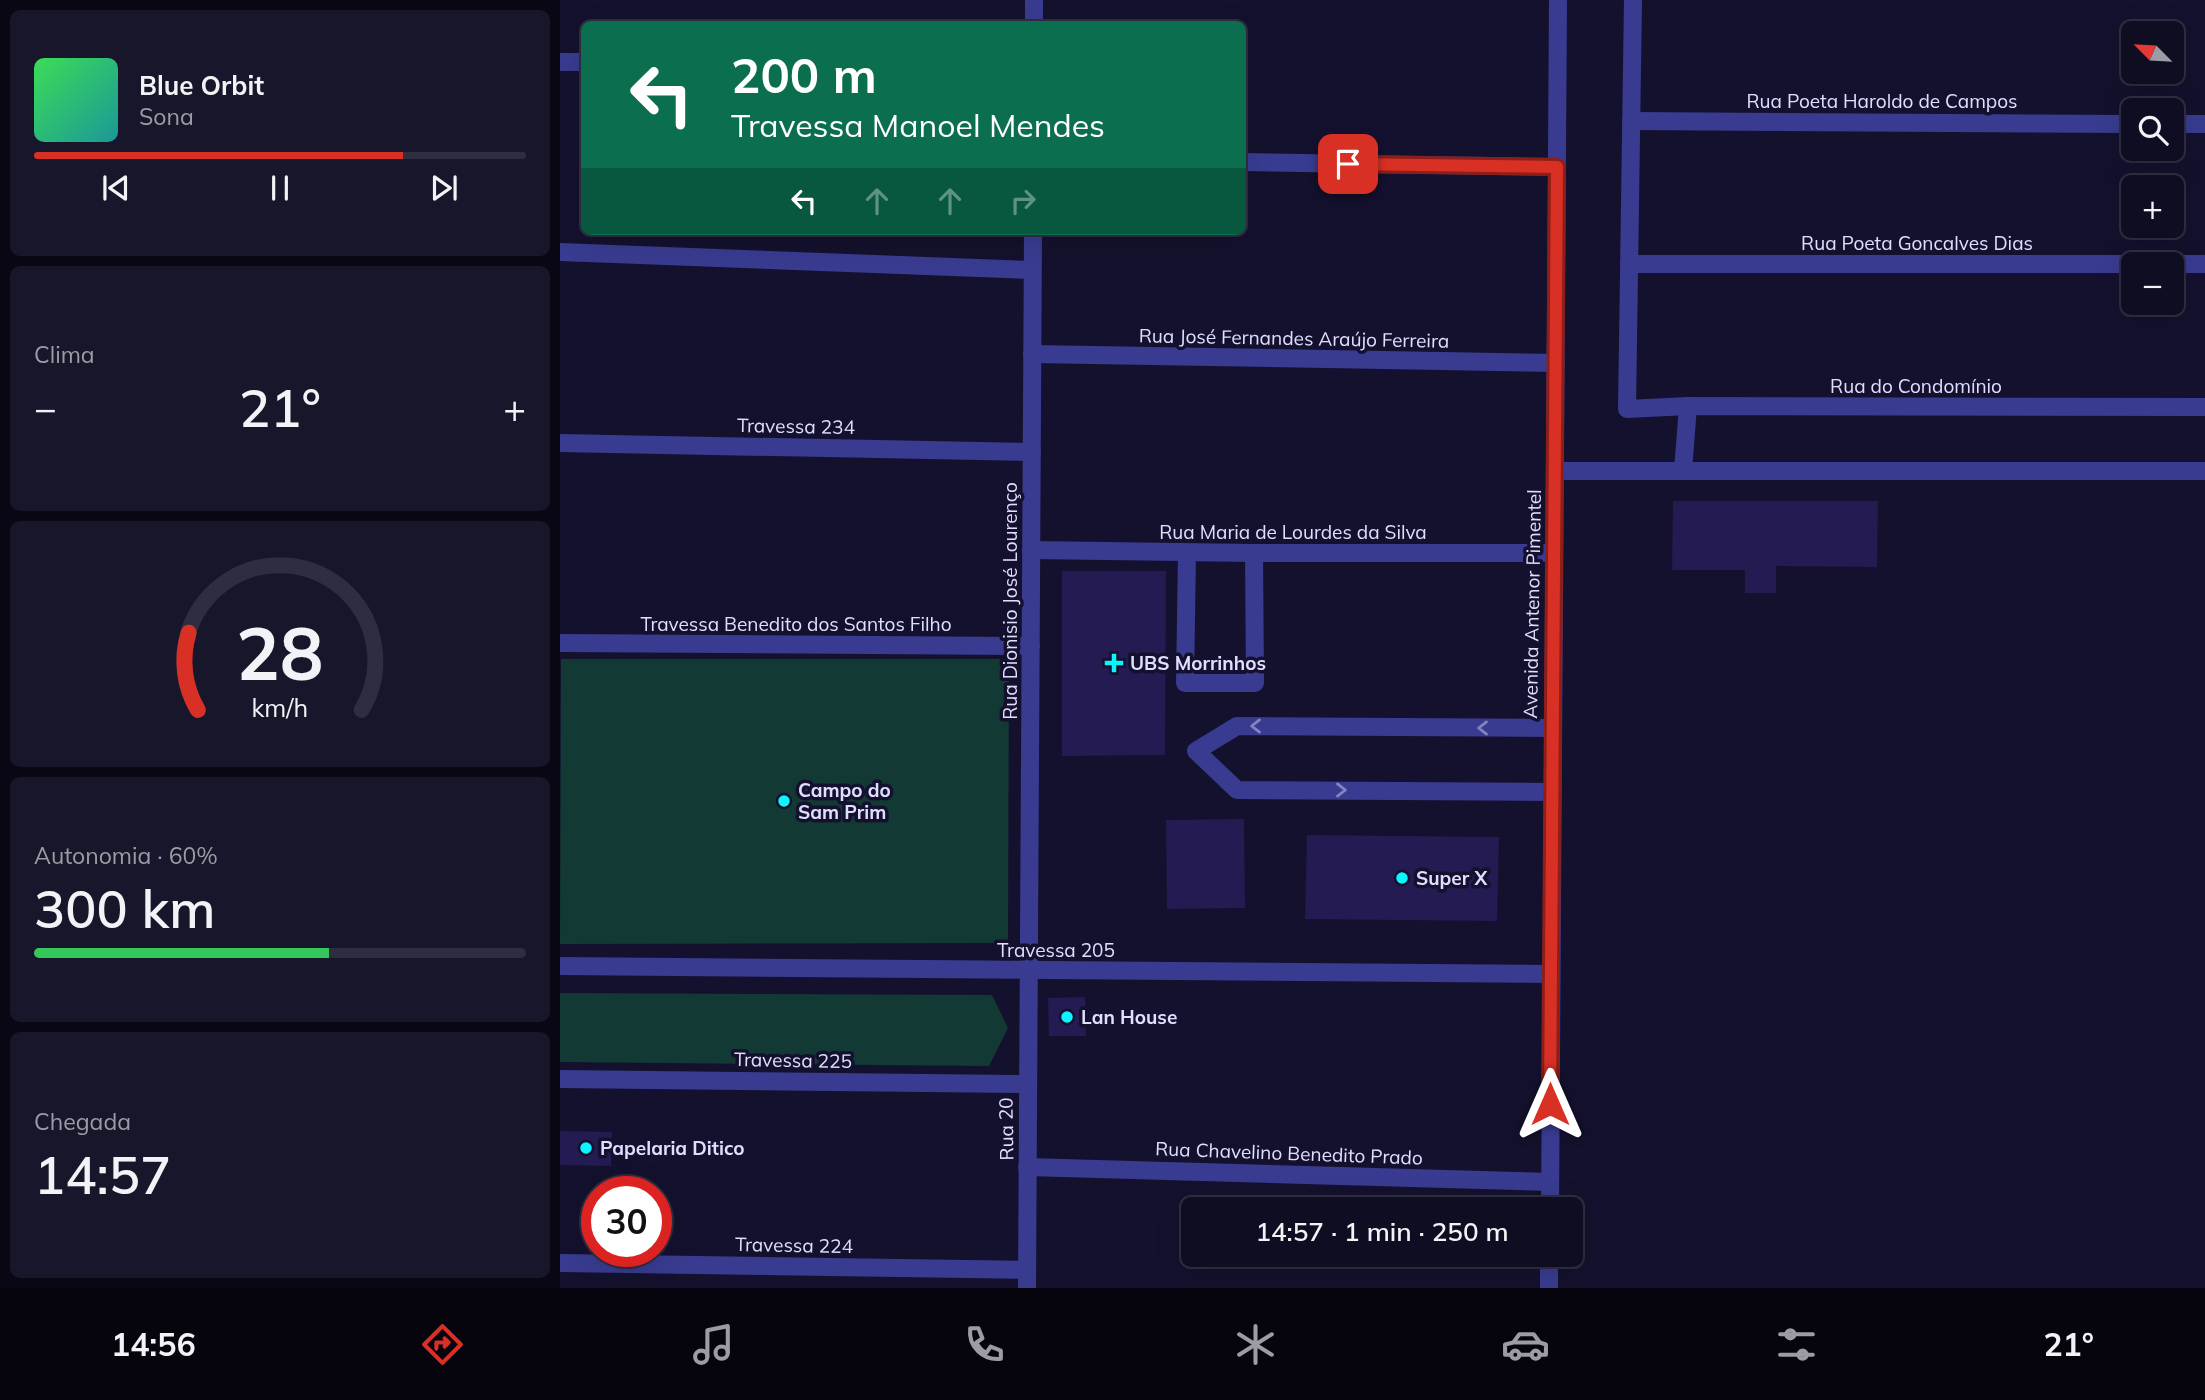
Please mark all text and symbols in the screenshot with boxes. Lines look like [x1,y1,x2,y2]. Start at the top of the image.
north arrow [2121,21,2184,84]
map controls [2121,21,2184,315]
text: 200 m [731,44,877,105]
icon: left [616,49,707,140]
text: Blue Orbit [139,69,264,102]
street label: Rua Poeta Haroldo de Campos [1746,89,2018,113]
button: search [2121,98,2184,161]
text: Sona [139,102,194,131]
text: Travessa Manoel Mendes [731,105,1105,145]
pin [1318,134,1378,194]
icon: arrive [1329,145,1367,183]
icon: previous [97,169,135,207]
icon: pause [261,169,299,207]
icon: next [425,169,463,207]
button: + [2121,175,2184,238]
icon: left [785,182,823,220]
icon: ahead [858,182,896,220]
icon: ahead [931,182,969,220]
icon: right [1004,182,1042,220]
street label: Rua Poeta Goncalves Dias [1801,231,2033,255]
button: − [2121,252,2184,315]
street label: Rua José Fernandes Araújo Ferreira [1139,323,1449,353]
text: Clima [34,340,95,369]
street label: Rua do Condomínio [1830,374,2002,398]
text: 21° [239,375,321,440]
text: − [34,384,57,432]
text: + [503,384,526,432]
street label: Travessa 234 [737,413,855,439]
street label: Rua Dionisio José Lourenço [998,482,1022,720]
street label: Avenida Antenor Pimentel [1518,489,1546,719]
street label: Rua Maria de Lourdes da Silva [1159,520,1427,544]
text: 28 [236,607,324,698]
street label: Travessa Benedito dos Santos Filho [640,612,952,636]
place label: UBS Morrinhos [1130,651,1266,675]
marker: UBS Morrinhos [1104,653,1124,673]
text: km/h [252,692,308,723]
one-way arrow [1250,718,1261,734]
one-way arrow [1478,720,1489,735]
place label: Campo do Sam Prim [798,778,891,824]
one-way arrow [1336,782,1347,798]
marker: Campo do Sam Prim [776,793,792,809]
text: Autonomia · 60% [34,841,218,870]
place label: Super X [1416,866,1487,890]
marker: Super X [1394,870,1410,886]
text: 300 km [34,876,215,941]
street label: Travessa 205 [997,938,1115,962]
place label: Lan House [1081,1005,1177,1029]
marker: Lan House [1059,1009,1075,1025]
street label: Travessa 225 [734,1047,852,1073]
position arrow [1513,1067,1587,1141]
street label: Rua 20 [993,1097,1019,1161]
text: Chegada [34,1107,131,1136]
place label: Papelaria Ditico [600,1136,745,1160]
street label: Rua Chavelino Benedito Prado [1155,1136,1423,1170]
marker: Papelaria Ditico [578,1140,594,1156]
text: 14:57 [34,1142,171,1207]
speed limit sign: 30 [581,1176,672,1267]
text: 14:57 · 1 min · 250 m [1255,1215,1509,1248]
street label: Travessa 224 [735,1232,853,1258]
icon: directions [418,1320,467,1369]
icon: music [689,1320,738,1369]
icon: phone [960,1320,1009,1369]
icon: climate [1231,1320,1280,1369]
icon: car [1501,1320,1550,1369]
icon: filters [1772,1320,1821,1369]
text: 14:56 [111,1324,196,1364]
text: 21° [2043,1324,2094,1364]

